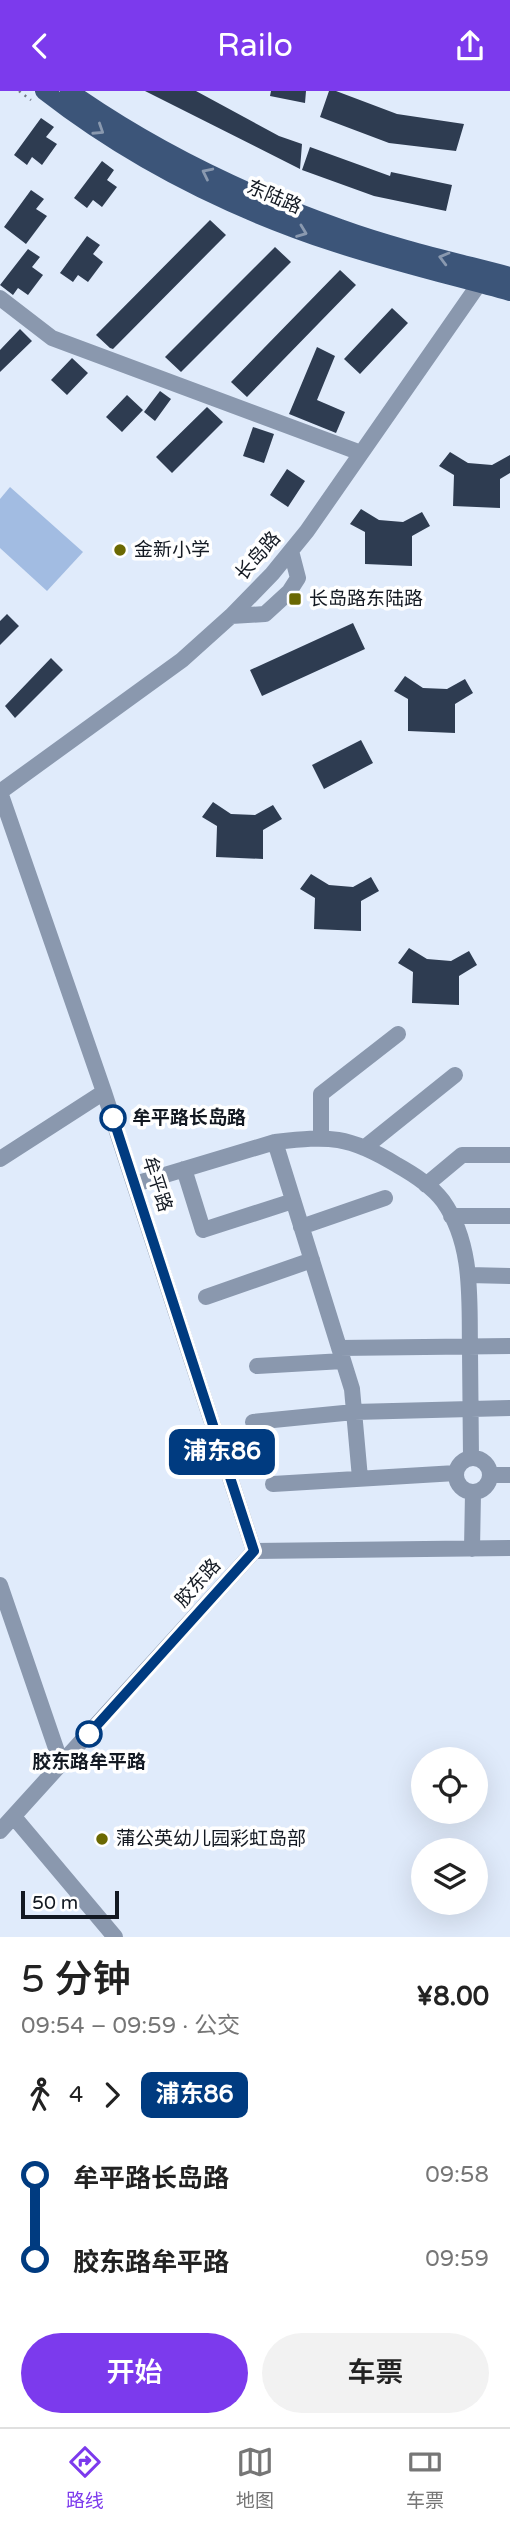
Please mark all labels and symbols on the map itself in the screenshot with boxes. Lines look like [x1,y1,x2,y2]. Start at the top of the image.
one-way arrow [92,122,105,135]
one-way arrow [202,168,214,182]
street label: 东陆路 [243,176,305,218]
one-way arrow [296,223,308,237]
one-way arrow [438,252,450,266]
street label: 长岛路 [231,527,285,585]
place label: 金新小学 [134,539,210,561]
marker: 金新小学 [112,542,128,558]
place label: 长岛路东陆路 [309,588,423,610]
marker: 长岛路东陆路 [287,591,303,607]
marker: 牟平路长岛路 [100,1105,126,1131]
place label: 牟平路长岛路 [132,1107,246,1129]
street label: 牟平路 [138,1153,176,1215]
line badge: 浦东86 [173,1429,271,1475]
street label: 胶东路 [171,1554,225,1612]
marker: 胶东路牟平路 [76,1721,102,1747]
place label: 胶东路牟平路 [32,1751,146,1773]
place label: 蒲公英幼儿园彩虹岛部 [116,1828,306,1850]
marker: 蒲公英幼儿园彩虹岛部 [94,1831,110,1847]
scale bar [21,1888,119,1920]

